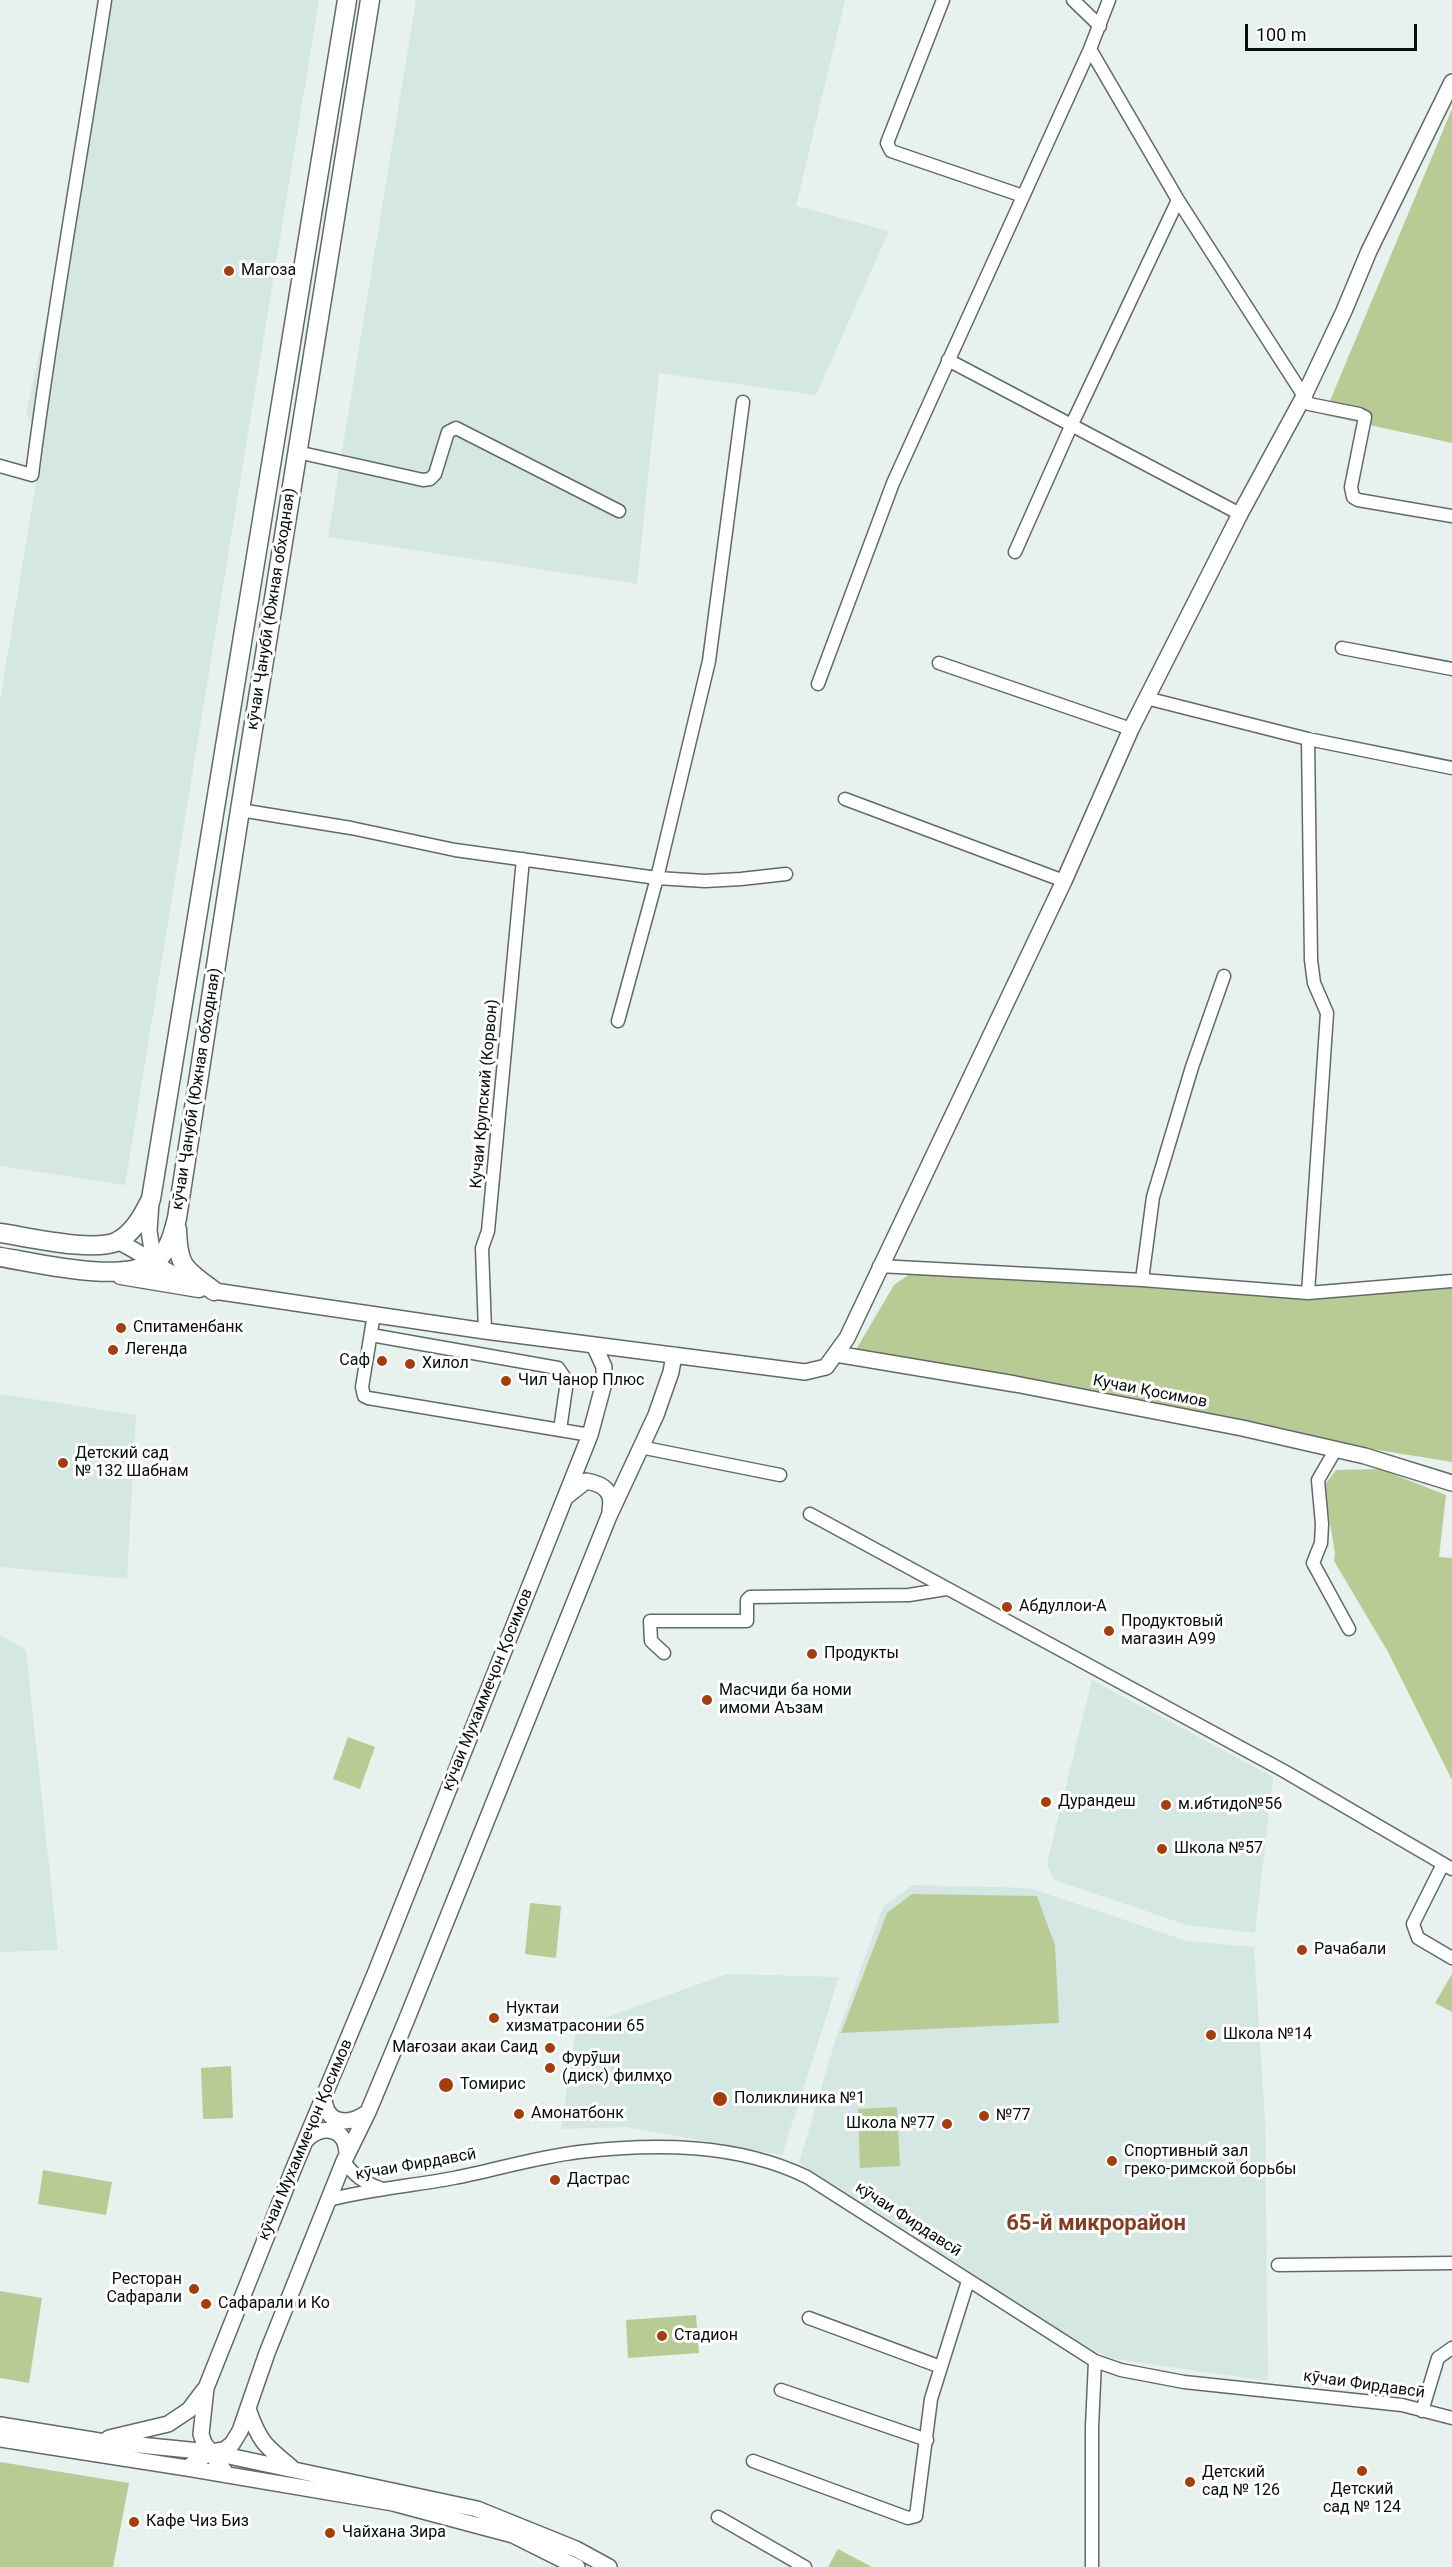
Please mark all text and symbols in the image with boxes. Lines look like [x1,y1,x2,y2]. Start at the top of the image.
scale bar [1248,12,1420,50]
text: 100 m [1256,24,1307,45]
place label: Магоза [241,261,296,281]
marker: Магоза [222,264,236,278]
street label: кӯчаи Ҷанубӣ (Южная обходная) [243,487,301,731]
street label: кӯчаи Ҷанубӣ (Южная обходная) [168,967,226,1211]
street label: Кучаи Крупский (Корвон) [467,998,503,1190]
place label: Спитаменбанк [133,1318,243,1338]
marker: Спитаменбанк [114,1321,128,1335]
place label: Легенда [125,1340,187,1360]
marker: Легенда [106,1343,120,1357]
place label: Саф [339,1351,370,1371]
marker: Саф [375,1354,389,1368]
place label: Хилол [422,1354,469,1374]
marker: Хилол [403,1357,417,1371]
place label: Чил Чанор Плюс [518,1371,644,1391]
street label: Кучаи Қосимов [1091,1372,1209,1412]
marker: Чил Чанор Плюс [499,1374,513,1388]
place label: Детский сад № 132 Шабнам [75,1444,189,1482]
marker: Детский сад № 132 Шабнам [56,1456,70,1470]
street label: кӯчаи Мухаммеҷон Қосимов [439,1586,537,1794]
place label: Абдуллои-А [1019,1597,1107,1617]
marker: Абдуллои-А [1000,1600,1014,1614]
place label: Продуктовый магазин А99 [1121,1612,1223,1650]
marker: Продуктовый магазин А99 [1102,1624,1116,1638]
place label: Продукты [824,1644,899,1664]
marker: Продукты [805,1647,819,1661]
place label: Масчиди ба номи имоми Аъзам [719,1681,852,1719]
marker: Масчиди ба номи имоми Аъзам [700,1693,714,1707]
place label: Дурандеш [1058,1792,1136,1812]
marker: Дурандеш [1039,1795,1053,1809]
place label: м.ибтидо№56 [1178,1795,1282,1815]
marker: м.ибтидо№56 [1159,1798,1173,1812]
place label: Школа №57 [1174,1839,1263,1859]
marker: Школа №57 [1155,1842,1169,1856]
place label: Рачабали [1314,1940,1386,1960]
marker: Рачабали [1295,1943,1309,1957]
place label: Нуктаи хизматрасонии 65 [506,1999,644,2037]
marker: Нуктаи хизматрасонии 65 [487,2011,501,2025]
place label: Школа №14 [1223,2025,1312,2045]
marker: Школа №14 [1204,2028,1218,2042]
street label: кӯчаи Мухаммеҷон Қосимов [255,2037,357,2243]
place label: Мағозаи акаи Саид [392,2038,538,2058]
marker: Мағозаи акаи Саид [543,2041,557,2055]
place label: Фурӯши (диск) филмҳо [562,2049,672,2087]
marker: Фурӯши (диск) филмҳо [543,2061,557,2075]
place label: Томирис [460,2075,526,2095]
marker: Томирис [437,2076,455,2094]
place label: Поликлиника №1 [734,2089,865,2109]
marker: Поликлиника №1 [711,2090,729,2108]
place label: Амонатбонк [531,2104,624,2124]
place label: №77 [996,2106,1030,2126]
marker: Амонатбонк [512,2107,526,2121]
marker: №77 [977,2109,991,2123]
place label: Школа №77 [846,2114,935,2134]
marker: Школа №77 [940,2117,954,2131]
place label: Спортивный зал греко-римской борьбы [1124,2142,1296,2180]
street label: кӯчаи Фирдавсӣ [354,2145,478,2185]
marker: Спортивный зал греко-римской борьбы [1105,2154,1119,2168]
place label: Дастрас [567,2170,630,2190]
marker: Дастрас [548,2173,562,2187]
street label: кӯчаи Фирдавсӣ [851,2179,965,2261]
district label: 65-й микрорайон [1006,2211,1186,2237]
place label: Ресторан Сафарали [106,2270,182,2308]
marker: Ресторан Сафарали [187,2282,201,2296]
place label: Сафарали и Ко [218,2294,330,2314]
marker: Сафарали и Ко [199,2297,213,2311]
place label: Стадион [674,2326,738,2346]
marker: Стадион [655,2329,669,2343]
street label: кӯчаи Фирдавсӣ [1302,2367,1426,2403]
place label: Детский сад № 126 [1202,2463,1280,2501]
marker: Детский сад № 124 [1355,2464,1369,2478]
marker: Детский сад № 126 [1183,2475,1197,2489]
place label: Детский сад № 124 [1323,2480,1401,2518]
place label: Кафе Чиз Биз [146,2512,249,2532]
marker: Кафе Чиз Биз [127,2515,141,2529]
place label: Чайхана Зира [342,2523,446,2543]
marker: Чайхана Зира [323,2526,337,2540]

